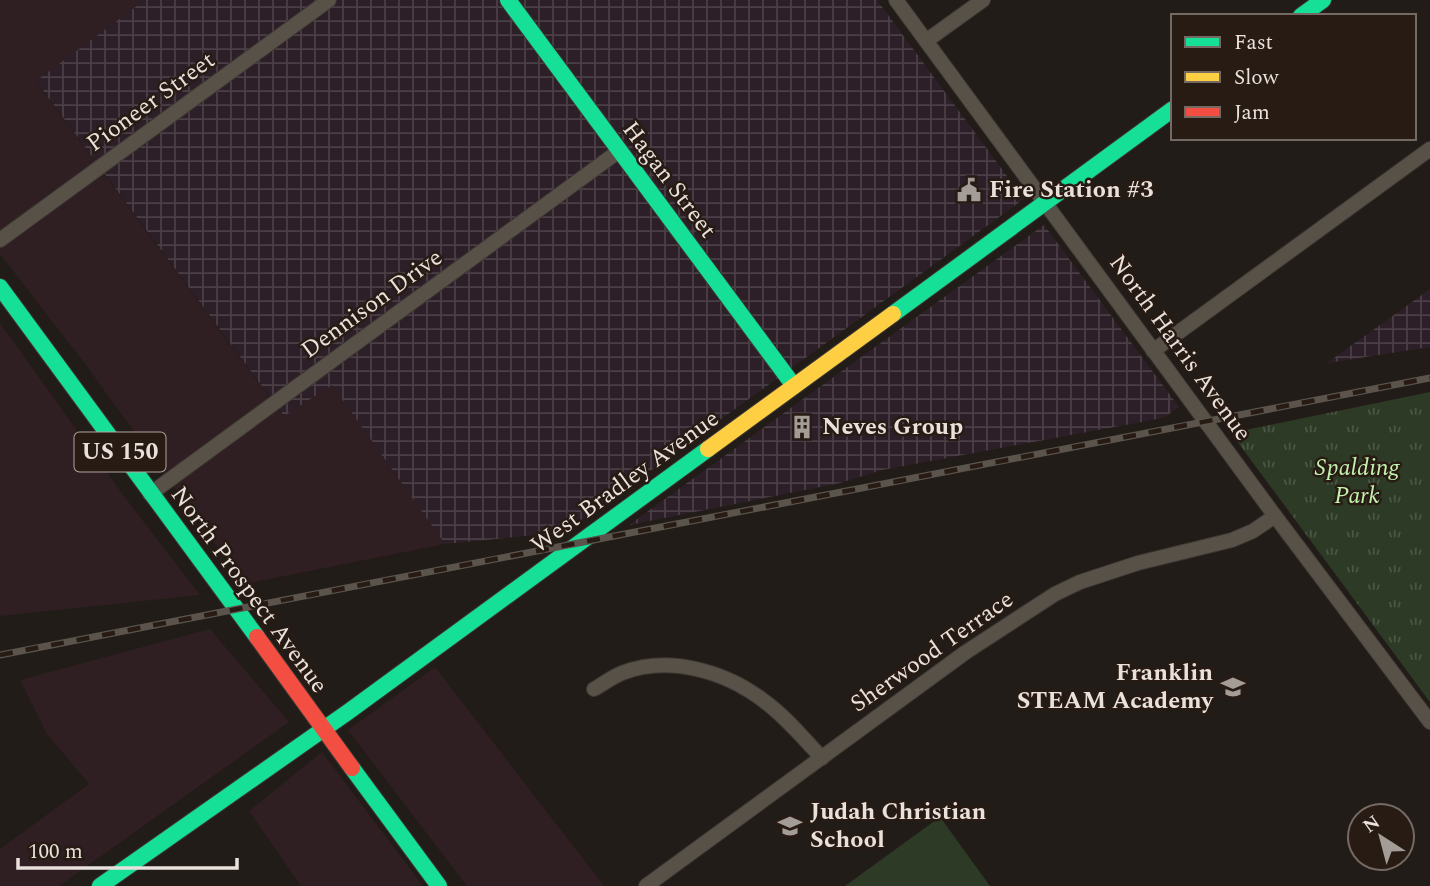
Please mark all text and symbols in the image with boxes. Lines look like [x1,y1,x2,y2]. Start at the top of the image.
legend [1171,14,1416,140]
text: Fast [1234,27,1273,59]
street label: Pioneer Street [79,43,223,161]
text: Slow [1234,62,1280,94]
text: Jam [1234,97,1270,129]
street label: Hagan Street [613,114,725,246]
place label: Fire Station #3 [989,172,1154,208]
public building icon: Fire Station #3 [955,176,983,204]
street label: Dennison Drive [294,240,450,368]
street label: North Harris Avenue [1100,247,1260,449]
street label: West Bradley Avenue [523,401,727,563]
place label: Neves Group [822,409,963,445]
building icon: Neves Group [788,413,816,441]
road number: US 150 [74,432,166,472]
park label: Spalding Park [1315,450,1401,514]
street label: North Prospect Avenue [161,479,337,701]
street label: Sherwood Terrace [843,582,1021,722]
place label: Franklin STEAM Academy [1017,655,1215,719]
school or university icon: Franklin STEAM Academy [1219,673,1247,701]
place label: Judah Christian School [810,794,987,858]
north arrow [1346,802,1416,872]
text: N [1357,808,1387,841]
school or university icon: Judah Christian School [776,812,804,840]
scale bar [18,826,236,870]
text: 100 m [28,836,83,868]

